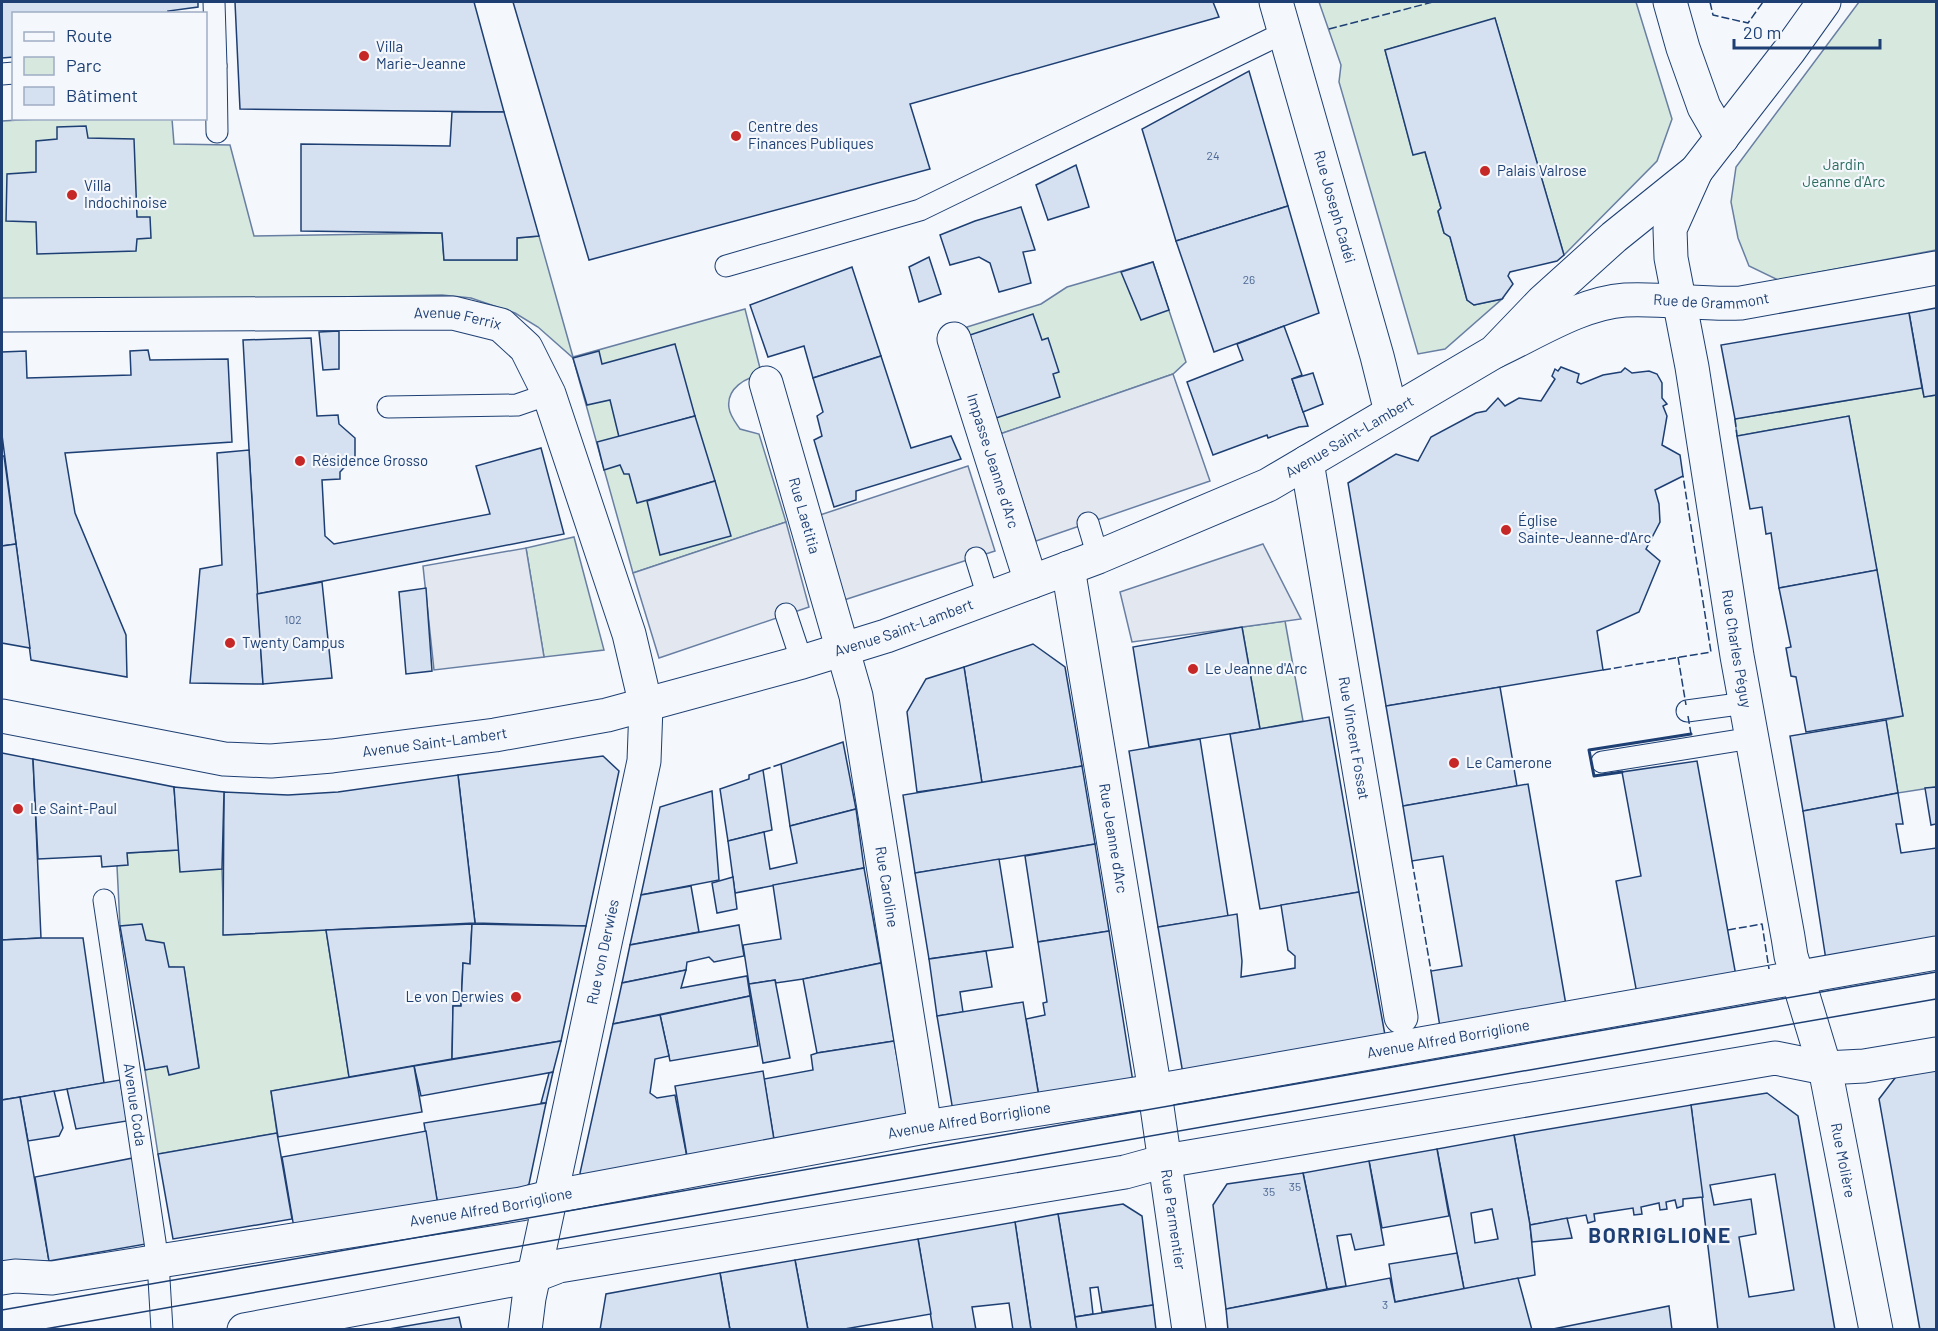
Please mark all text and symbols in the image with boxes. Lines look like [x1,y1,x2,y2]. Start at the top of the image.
legend [12,12,207,120]
scale bar [1734,12,1880,50]
text: 20 m [1743,21,1781,43]
text: Route [66,24,112,46]
place label: Villa Marie-Jeanne [376,37,466,72]
marker: Villa Marie-Jeanne [357,49,371,63]
text: Parc [66,54,102,76]
text: Bâtiment [66,84,138,106]
place label: Centre des Finances Publiques [748,117,874,152]
marker: Centre des Finances Publiques [729,129,743,143]
house number: 24 [1206,148,1220,162]
street label: Rue Joseph Cadéi [1311,148,1360,265]
park label: Jardin Jeanne d'Arc [1803,155,1886,190]
place label: Palais Valrose [1497,161,1587,179]
marker: Palais Valrose [1478,164,1492,178]
place label: Villa Indochinoise [84,176,167,211]
marker: Villa Indochinoise [65,188,79,202]
house number: 26 [1243,272,1255,286]
street label: Rue de Grammont [1653,288,1770,312]
street label: Avenue Ferrix [414,303,503,333]
street label: Impasse Jeanne d'Arc [964,391,1023,531]
street label: Avenue Saint-Lambert [1282,391,1417,481]
place label: Résidence Grosso [312,451,428,469]
marker: Résidence Grosso [293,454,307,468]
street label: Rue Laetitia [786,475,825,556]
place label: Église Sainte-Jeanne-d'Arc [1518,511,1651,546]
marker: Église Sainte-Jeanne-d'Arc [1499,523,1513,537]
street label: Rue Charles Péguy [1719,588,1756,709]
street label: Avenue Saint-Lambert [832,594,975,659]
house number: 102 [284,612,302,626]
place label: Twenty Campus [242,633,345,651]
marker: Twenty Campus [223,636,237,650]
place label: Le Jeanne d'Arc [1205,659,1308,677]
marker: Le Jeanne d'Arc [1186,662,1200,676]
street label: Rue Vincent Fossat [1335,675,1374,801]
street label: Avenue Saint-Lambert [361,723,509,760]
place label: Le Camerone [1466,753,1552,771]
marker: Le Camerone [1447,756,1461,770]
street label: Rue Jeanne d'Arc [1096,782,1132,895]
place label: Le Saint-Paul [30,799,117,817]
marker: Le Saint-Paul [11,802,25,816]
street label: Rue Caroline [872,845,903,929]
street label: Rue von Derwies [582,897,622,1006]
place label: Le von Derwies [405,987,504,1005]
marker: Le von Derwies [509,990,523,1004]
street label: Avenue Alfred Borriglione [1365,1015,1531,1061]
street label: Avenue Coda [120,1062,151,1147]
street label: Avenue Alfred Borriglione [886,1097,1052,1142]
street label: Rue Molière [1828,1121,1860,1199]
street label: Rue Parmentier [1158,1168,1190,1271]
house number: 35 [1289,1179,1301,1193]
street label: Avenue Alfred Borriglione [408,1183,574,1229]
house number: 35 [1263,1184,1275,1198]
district label: BORRIGLIONE [1588,1222,1732,1247]
house number: 3 [1382,1297,1388,1311]

